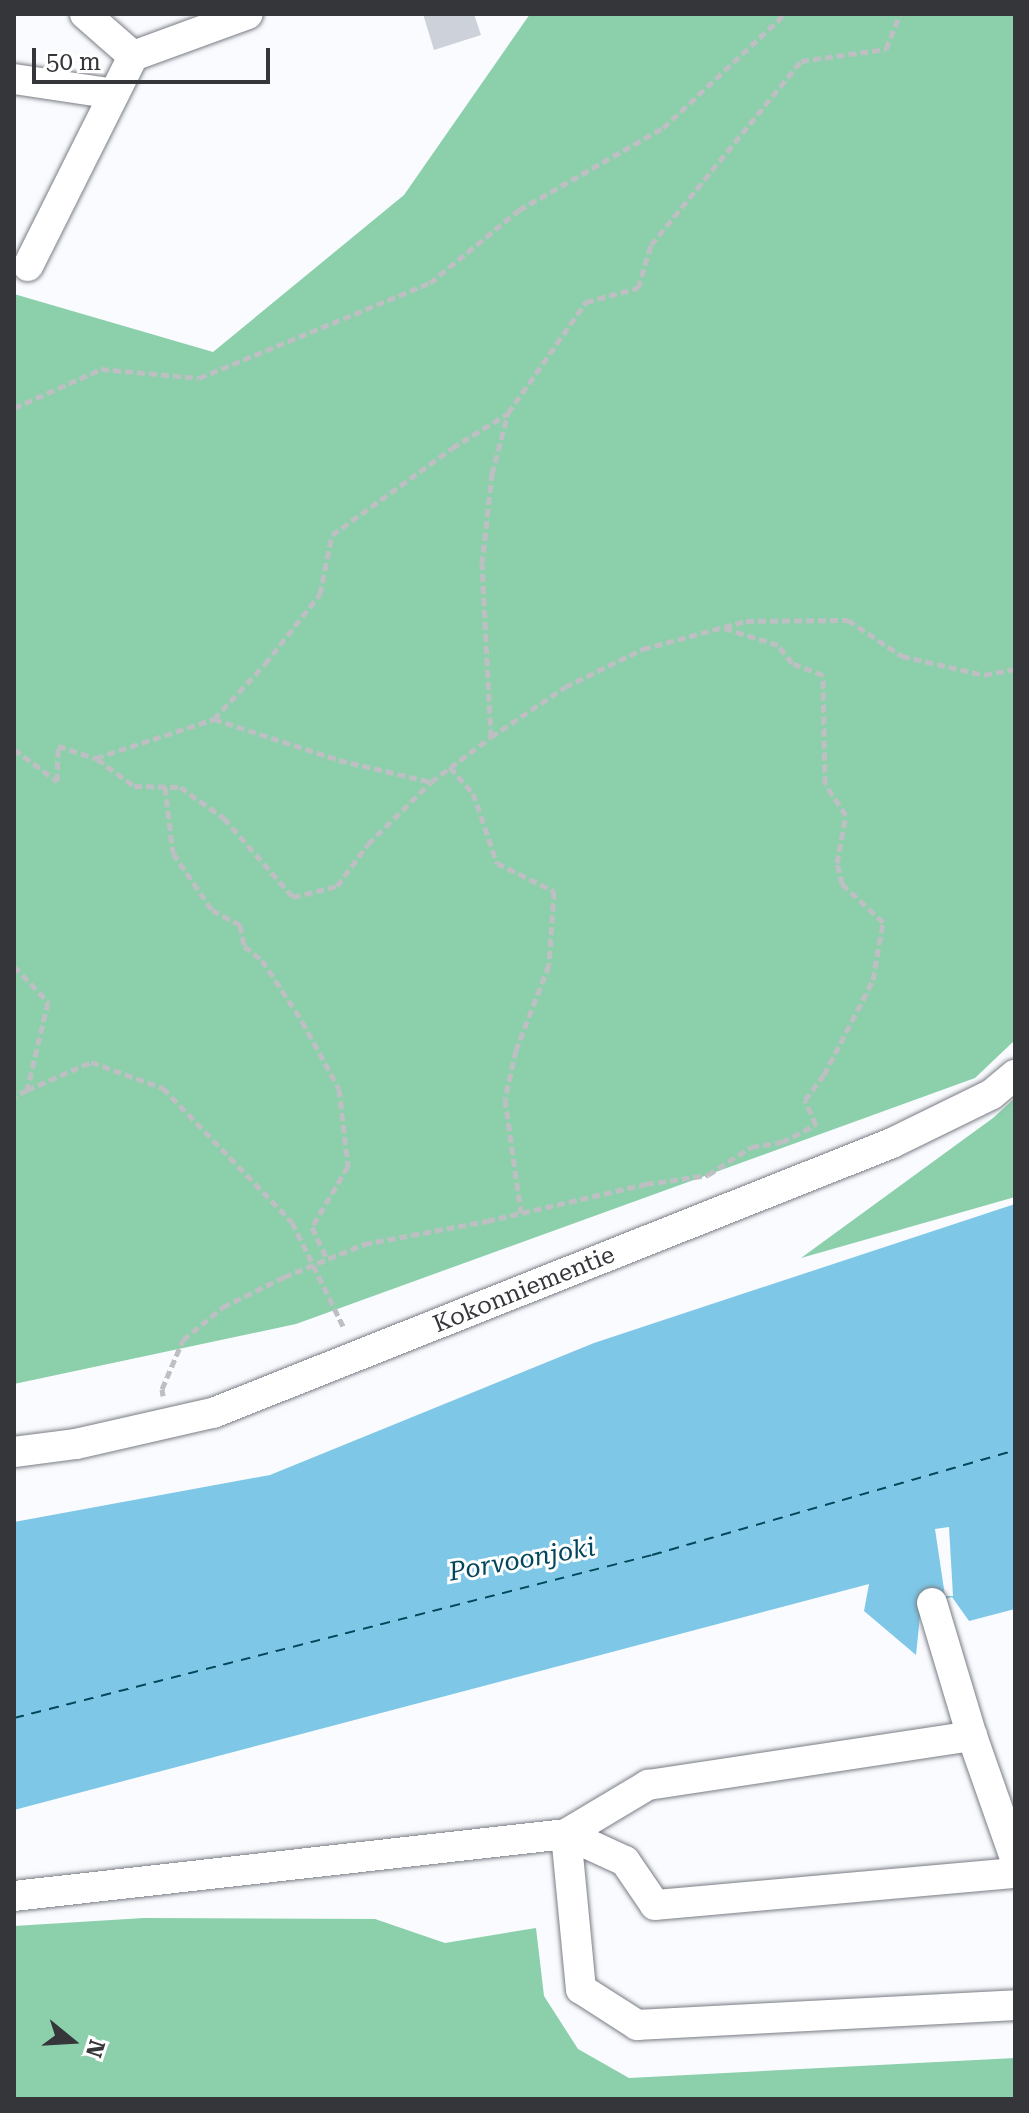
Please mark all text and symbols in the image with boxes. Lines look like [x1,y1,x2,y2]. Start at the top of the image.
scale bar [36,32,274,82]
text: 50 m [46,48,101,76]
street label: Kokonniementie [429,1240,619,1340]
water label: Porvoonjoki [446,1532,598,1588]
north arrow [32,2001,112,2081]
text: N [81,2037,110,2060]

